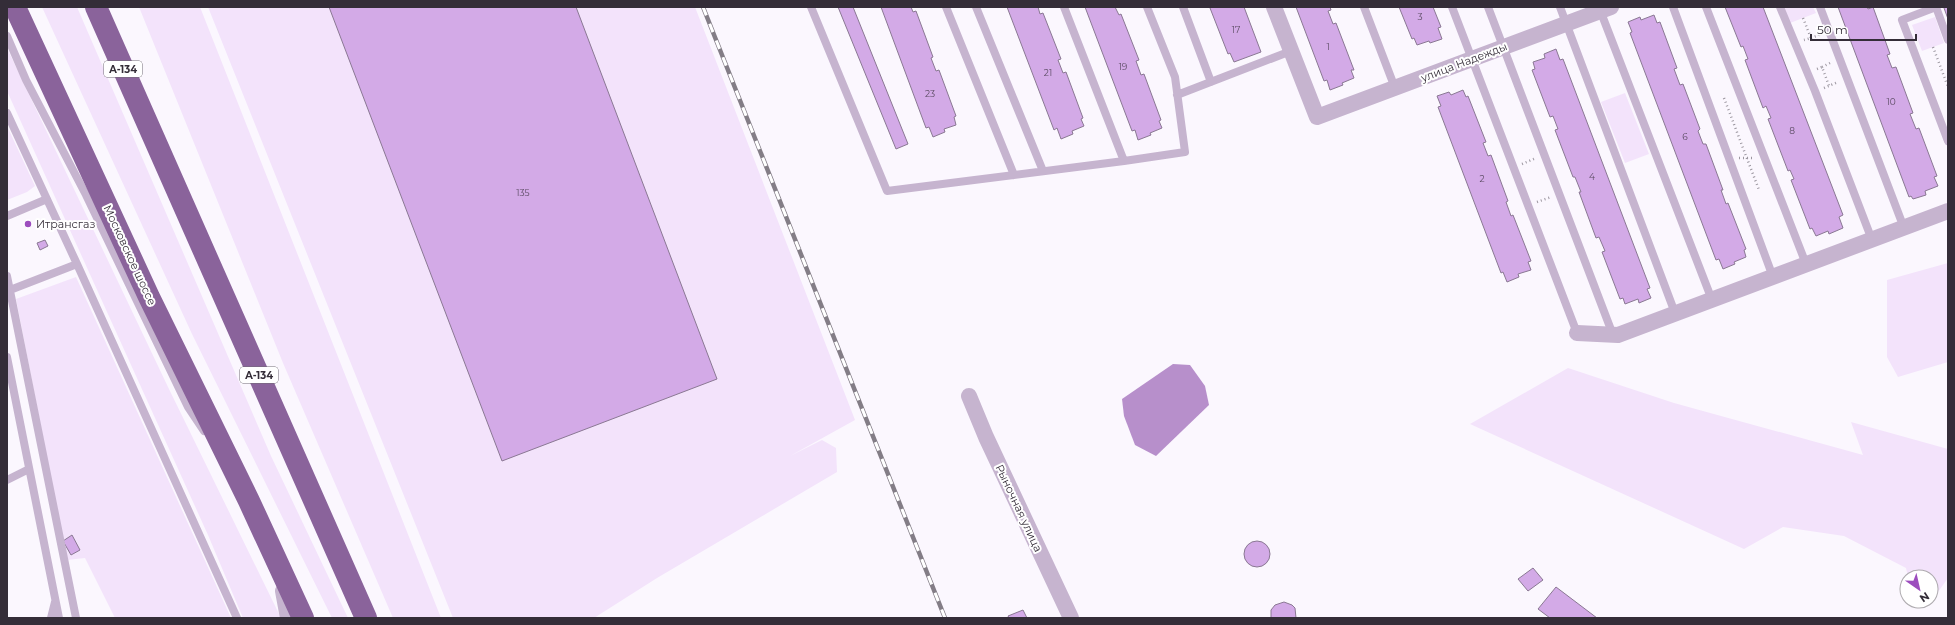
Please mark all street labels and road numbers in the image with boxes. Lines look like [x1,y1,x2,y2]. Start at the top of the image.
street label: улица Надежды [1418,39,1509,85]
road number: А-134 [104,61,142,77]
street label: Московское шоссе [101,203,159,308]
road number: А-134 [240,367,278,383]
street label: Рыночная улица [993,462,1045,554]

